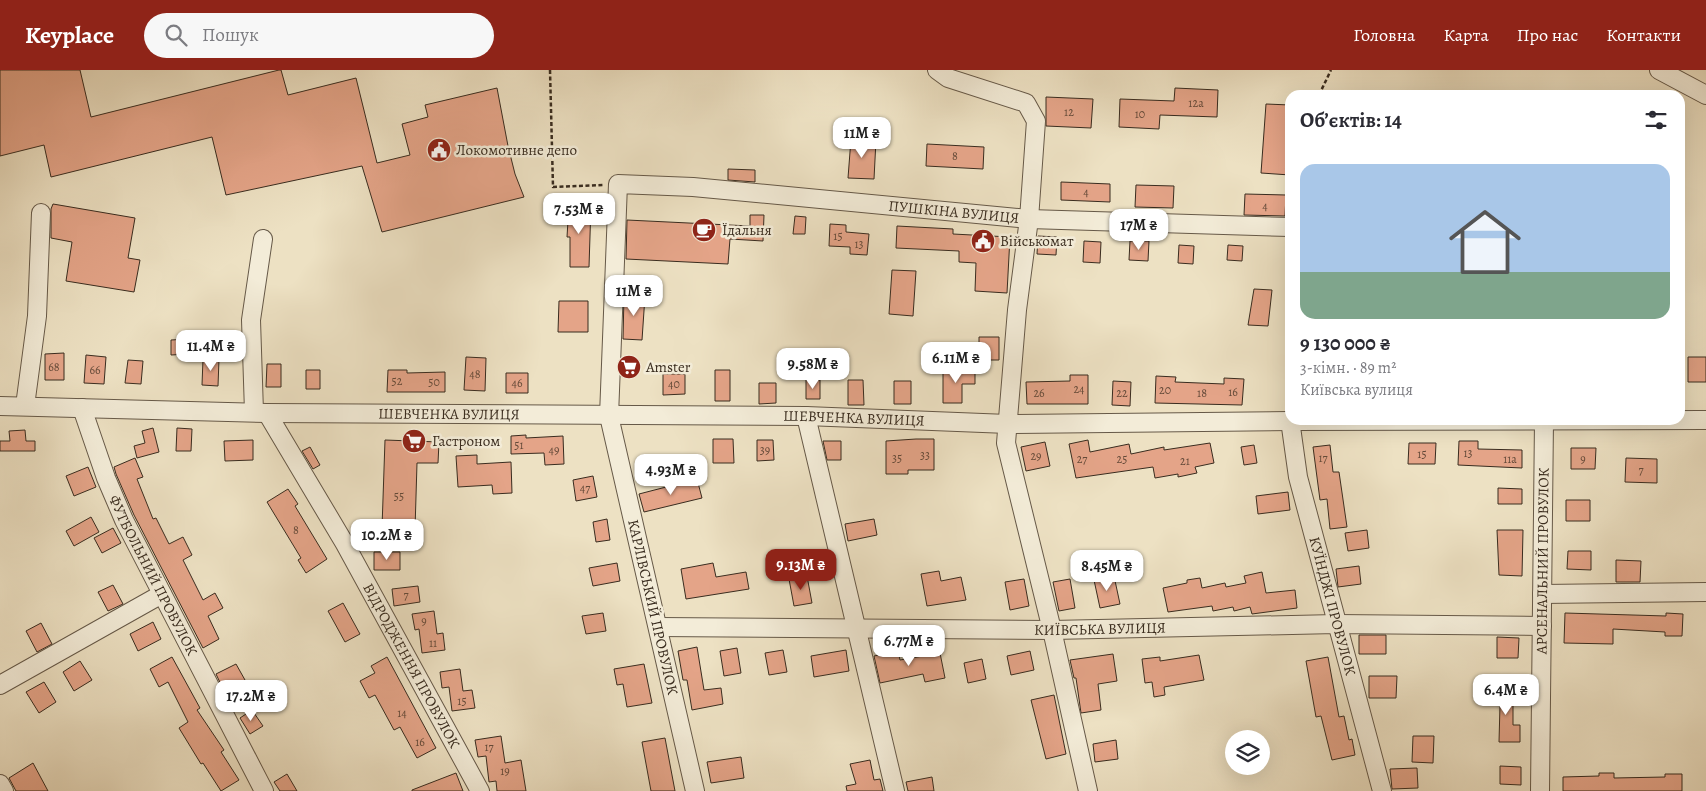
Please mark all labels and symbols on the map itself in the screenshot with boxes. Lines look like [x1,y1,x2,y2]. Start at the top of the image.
house number: 12а [1188,95,1204,111]
house number: 12 [1064,104,1074,120]
house number: 10 [1135,106,1145,122]
pin: 11M ₴ [827,116,897,159]
public building icon: Локомотивне депо [426,137,452,163]
place label: Локомотивне депо [456,140,577,160]
house number: 8 [952,148,958,164]
house number: 4 [1083,184,1089,200]
pin: 7.53M ₴ [533,192,625,235]
street label: ПУШКІНА ВУЛИЦЯ [888,196,1020,228]
house number: 4 [1262,198,1268,214]
pin: 17M ₴ [1104,208,1174,251]
cafe icon: Їдальня [691,217,717,243]
place label: Їдальня [722,220,772,240]
house number: 15 [833,228,843,244]
public building icon: Військомат [970,228,996,254]
place label: Військомат [1000,231,1074,251]
house number: 13 [854,236,864,252]
pin: 11M ₴ [599,274,669,317]
pin: 11.4M ₴ [165,330,257,372]
pin: 6.11M ₴ [910,342,1002,384]
pin: 9.58M ₴ [767,348,859,390]
supermarket icon: Amster [616,354,642,380]
place label: Amster [645,357,691,377]
house number: 68 [48,359,60,375]
house number: 66 [89,362,101,378]
house number: 48 [469,366,481,382]
house number: 52 [392,373,403,389]
house number: 50 [428,374,440,390]
house number: 46 [512,375,523,391]
house number: 40 [668,376,680,392]
house number: 24 [1073,381,1085,397]
house number: 20 [1159,382,1171,398]
house number: 16 [1228,384,1238,400]
house number: 26 [1033,385,1045,401]
house number: 22 [1116,385,1128,401]
house number: 18 [1197,385,1207,401]
street label: ШЕВЧЕНКА ВУЛИЦЯ [378,404,520,424]
street label: ШЕВЧЕНКА ВУЛИЦЯ [783,406,925,431]
supermarket icon: Гастроном [401,428,427,454]
place label: Гастроном [432,431,500,451]
house number: 51 [514,437,524,453]
house number: 49 [549,442,559,458]
house number: 39 [760,442,770,458]
house number: 13 [1463,445,1473,461]
house number: 15 [1417,446,1427,462]
house number: 33 [920,447,930,463]
house number: 29 [1030,448,1042,464]
house number: 35 [892,450,902,466]
house number: 17 [1318,450,1329,466]
house number: 27 [1077,451,1088,467]
house number: 25 [1117,451,1127,467]
house number: 11а [1503,451,1517,467]
house number: 9 [1580,451,1586,467]
house number: 21 [1180,453,1190,469]
pin: 4.93M ₴ [625,454,717,496]
house number: 7 [1638,462,1644,478]
street label: АРСЕНАЛЬНИЙ ПРОВУЛОК [1531,467,1553,655]
house number: 47 [580,480,591,496]
house number: 55 [394,488,404,504]
street label: ФУТБОЛЬНИЙ ПРОВУЛОК [104,492,202,659]
street label: КАРЛІВСЬКИЙ ПРОВУЛОК [623,517,683,697]
pin: 10.2M ₴ [341,518,433,561]
house number: 8 [293,522,299,538]
street label: КУЇНДЖІ ПРОВУЛОК [1304,534,1361,678]
pin: 9.13M ₴ [755,548,847,591]
pin: 8.45M ₴ [1061,550,1153,592]
street label: ВІДРОДЖЕННЯ ПРОВУЛОК [358,579,465,752]
house number: 7 [403,587,409,603]
house number: 9 [421,613,427,629]
street label: КИЇВСЬКА ВУЛИЦЯ [1034,618,1166,640]
pin: 6.77M ₴ [863,624,955,667]
house number: 11 [429,635,437,651]
pin: 6.4M ₴ [1465,674,1547,716]
pin: 17.2M ₴ [205,680,297,722]
house number: 15 [457,693,467,709]
house number: 14 [397,705,407,721]
house number: 16 [415,734,425,750]
house number: 17 [484,739,495,755]
house number: 19 [500,763,510,779]

